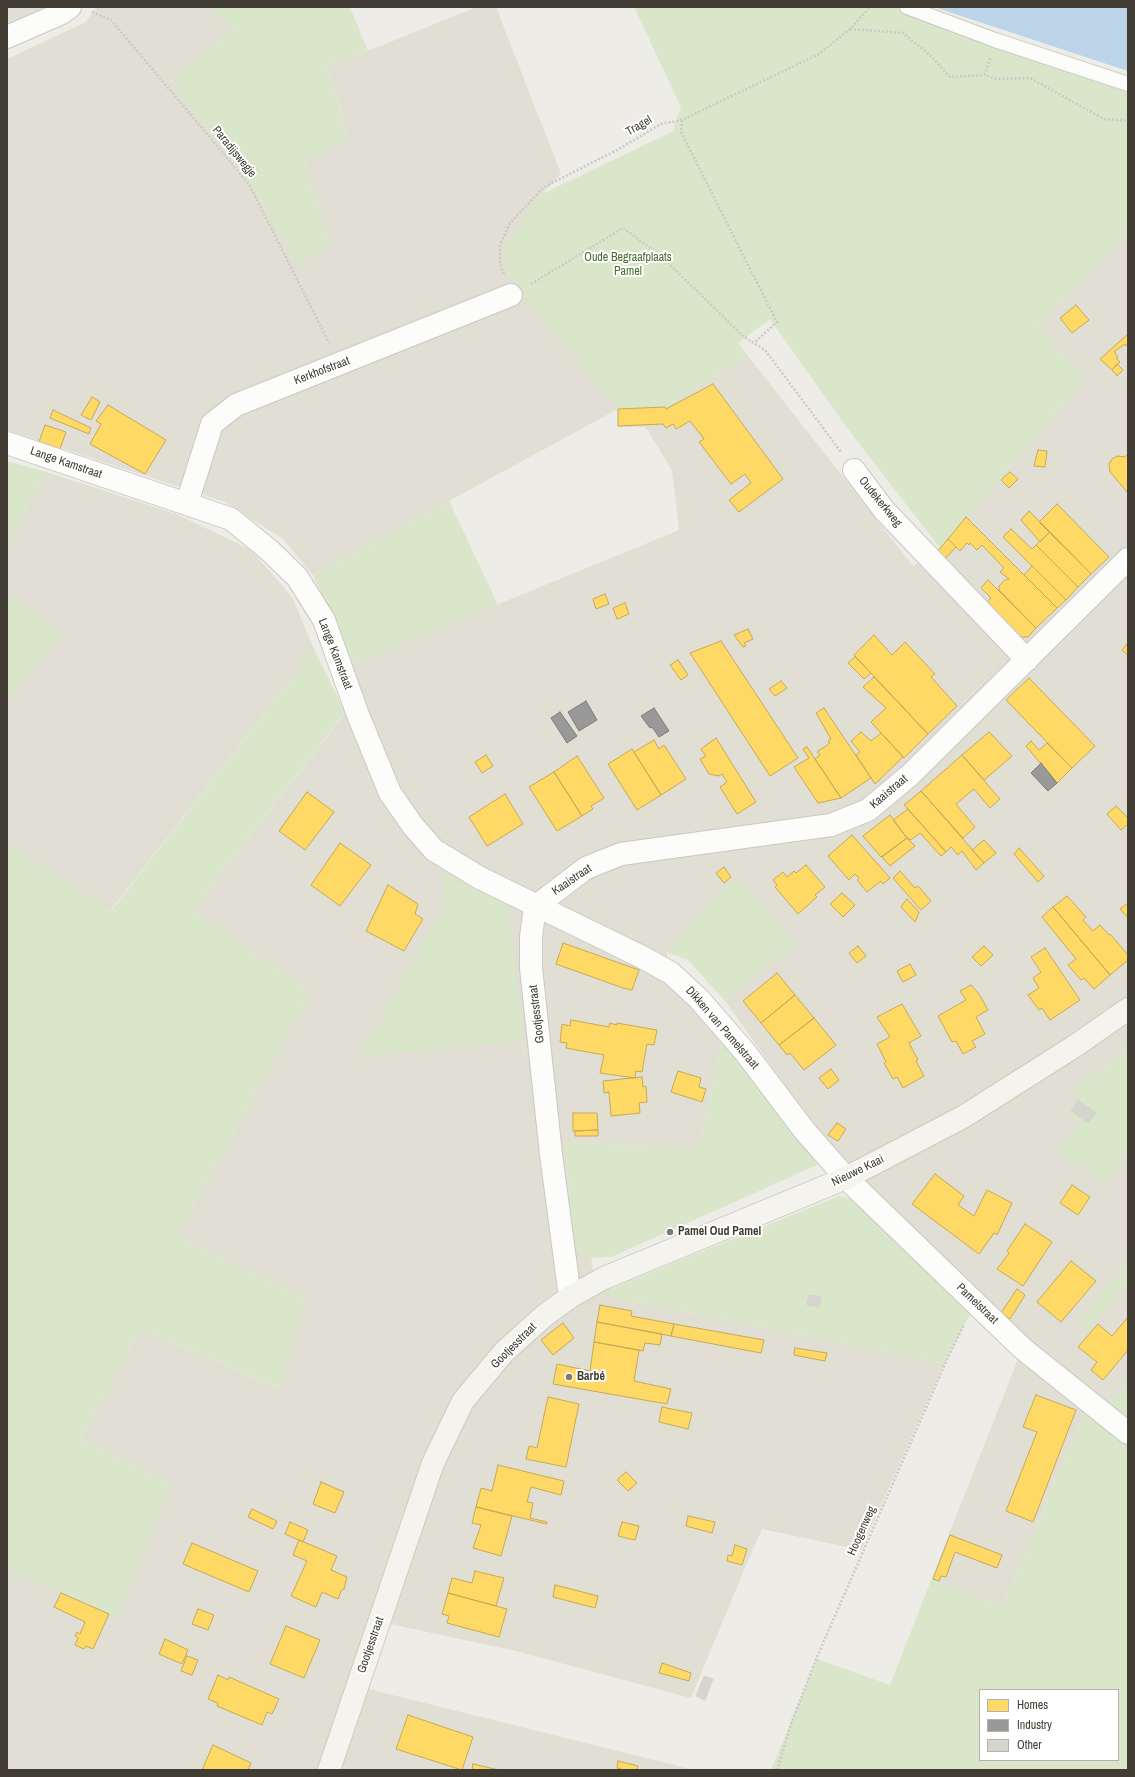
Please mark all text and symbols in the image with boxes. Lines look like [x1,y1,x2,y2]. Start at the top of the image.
street label: Tragel [623,113,655,139]
street label: Paradijswegje [209,123,259,181]
park label: Oude Begraafplaats Pamel [584,251,672,279]
street label: Kerkhofstraat [292,354,352,388]
street label: Lange Kamstraat [28,444,104,482]
street label: Oudekerkweg [855,474,905,530]
street label: Lange Kamstraat [315,616,355,692]
street label: Kaaistraat [867,772,911,812]
street label: Kaaistraat [549,861,595,899]
street label: Gootjesstraat [526,984,548,1044]
street label: Dikken van Pamelstraat [682,984,762,1072]
street label: Nieuwe Kaai [830,1152,886,1190]
place label: Pamel Oud Pamel [678,1225,761,1239]
marker: Pamel Oud Pamel [665,1227,675,1237]
street label: Pamelstraat [953,1281,1001,1327]
street label: Gootjesstraat [488,1320,540,1372]
place label: Barbé [577,1370,605,1384]
marker: Barbé [564,1372,574,1382]
street label: Hoogenweg [845,1504,879,1558]
street label: Gootjesstraat [355,1615,387,1675]
legend [979,1689,1119,1761]
text: Homes [1017,1697,1048,1713]
text: Industry [1017,1717,1052,1733]
text: Other [1017,1737,1042,1753]

